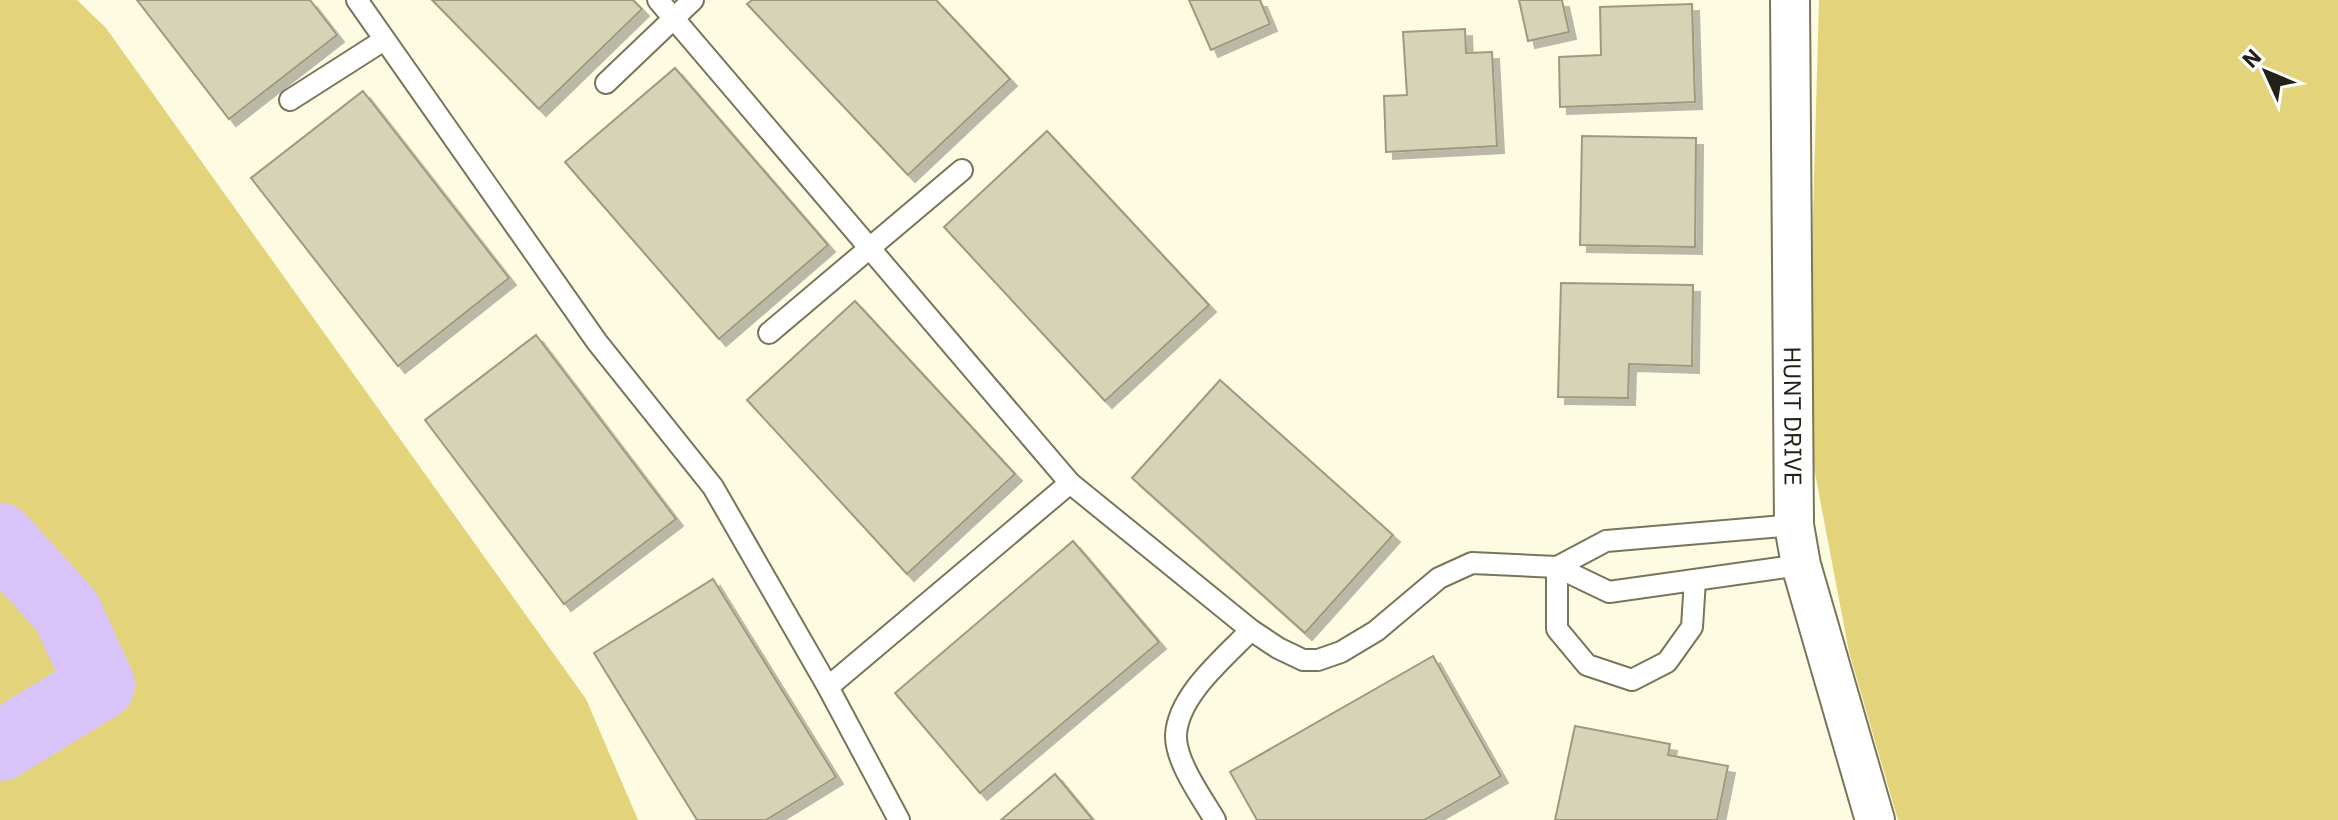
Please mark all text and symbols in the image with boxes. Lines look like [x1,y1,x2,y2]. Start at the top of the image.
north arrow [2226,32,2306,112]
text: N [2235,42,2267,74]
street label: HUNT DRIVE [1777,346,1810,486]

